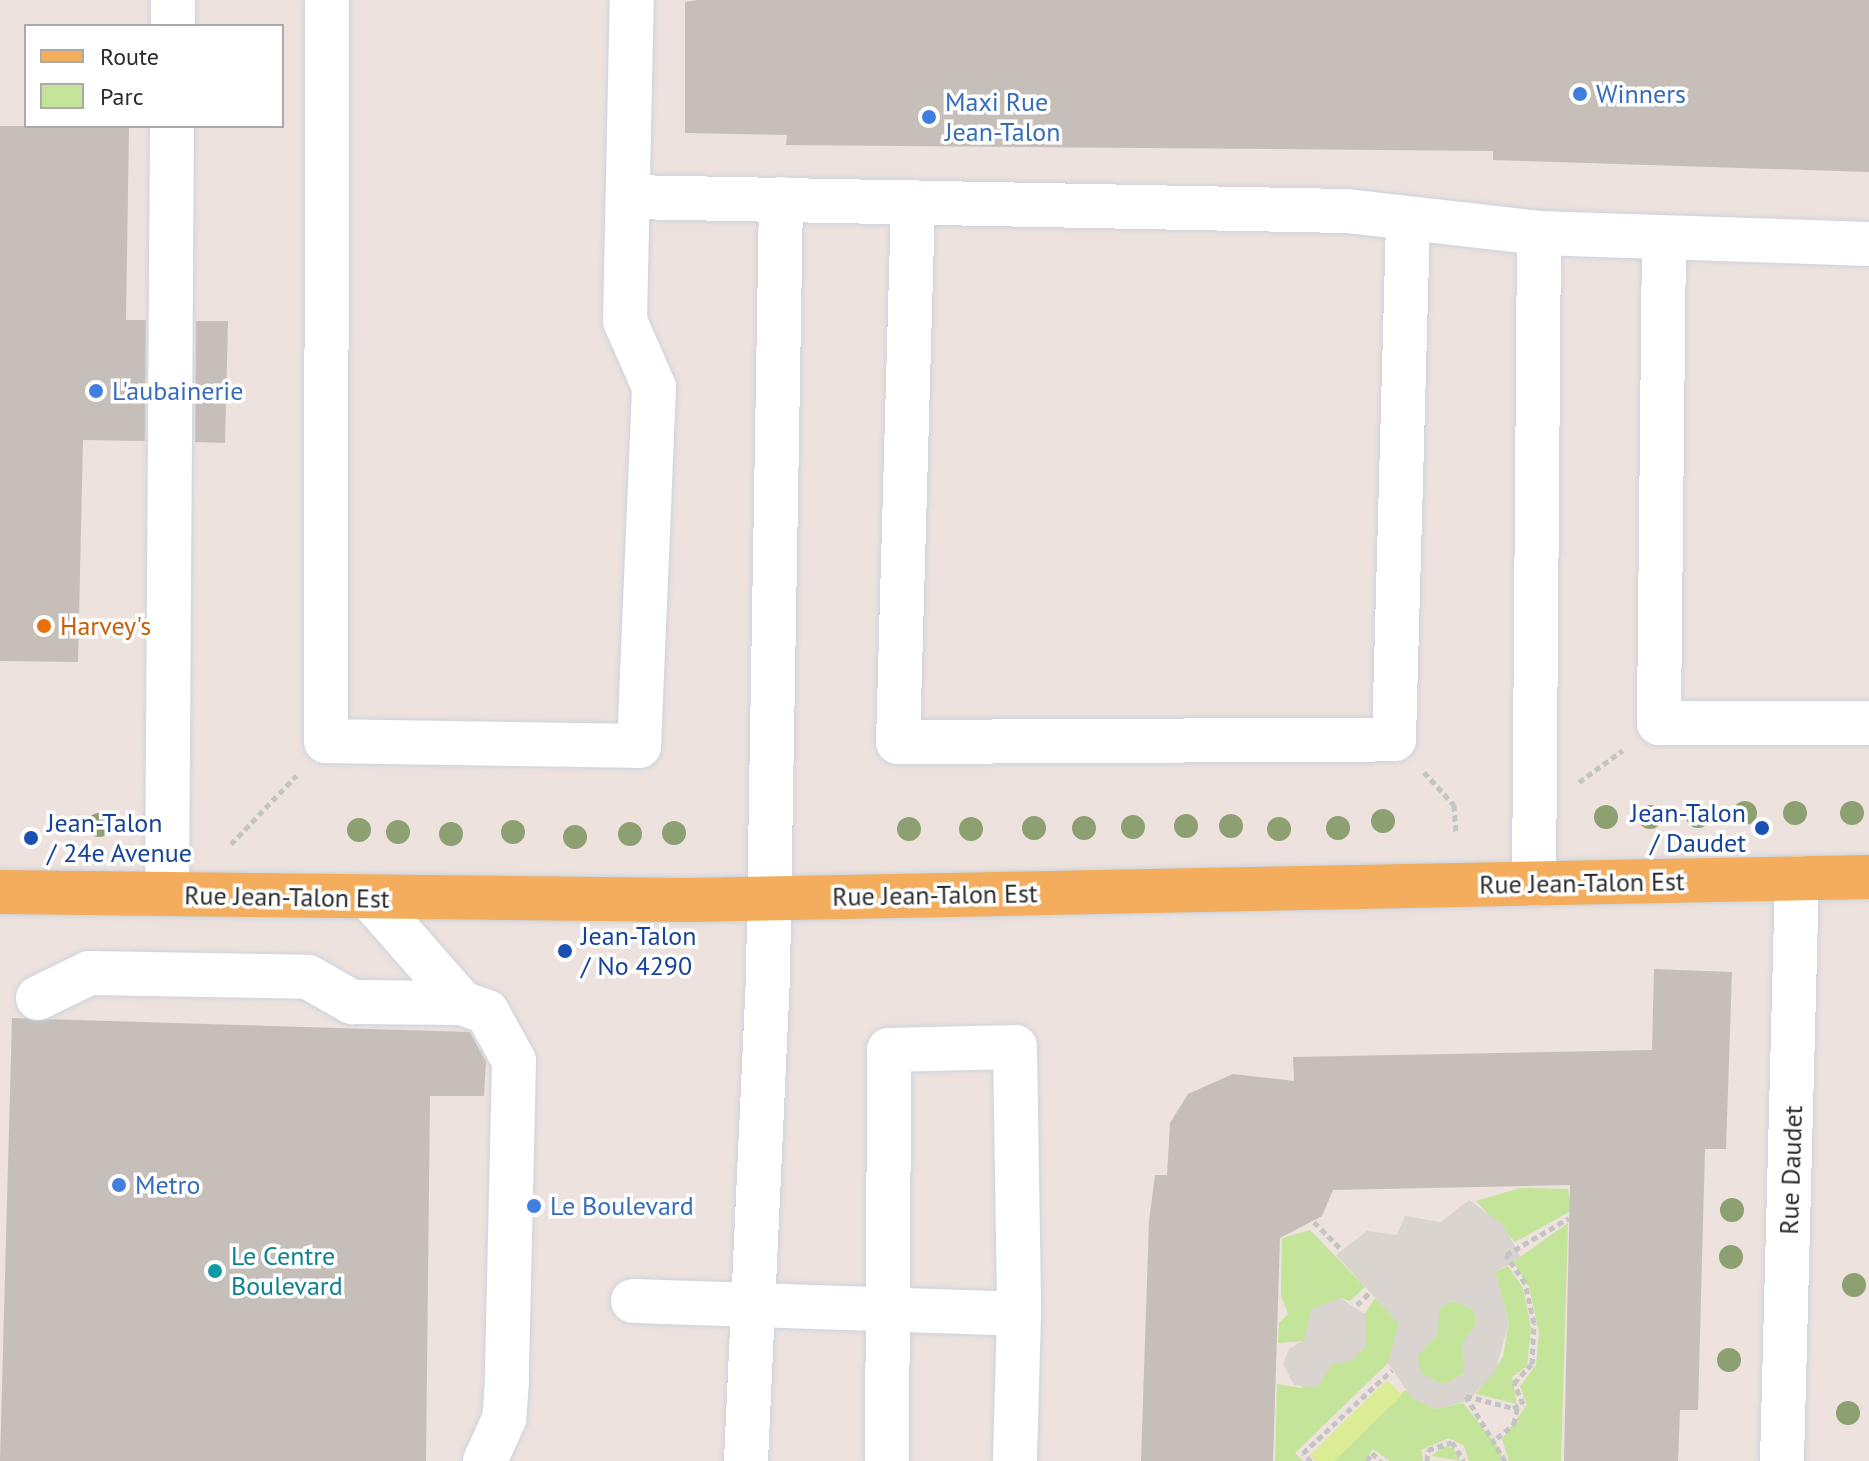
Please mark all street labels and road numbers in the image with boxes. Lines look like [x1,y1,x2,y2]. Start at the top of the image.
street label: Rue Jean-Talon Est [1479,866,1685,900]
street label: Rue Jean-Talon Est [832,878,1038,912]
street label: Rue Jean-Talon Est [184,880,390,914]
street label: Rue Daudet [1773,1105,1809,1235]

